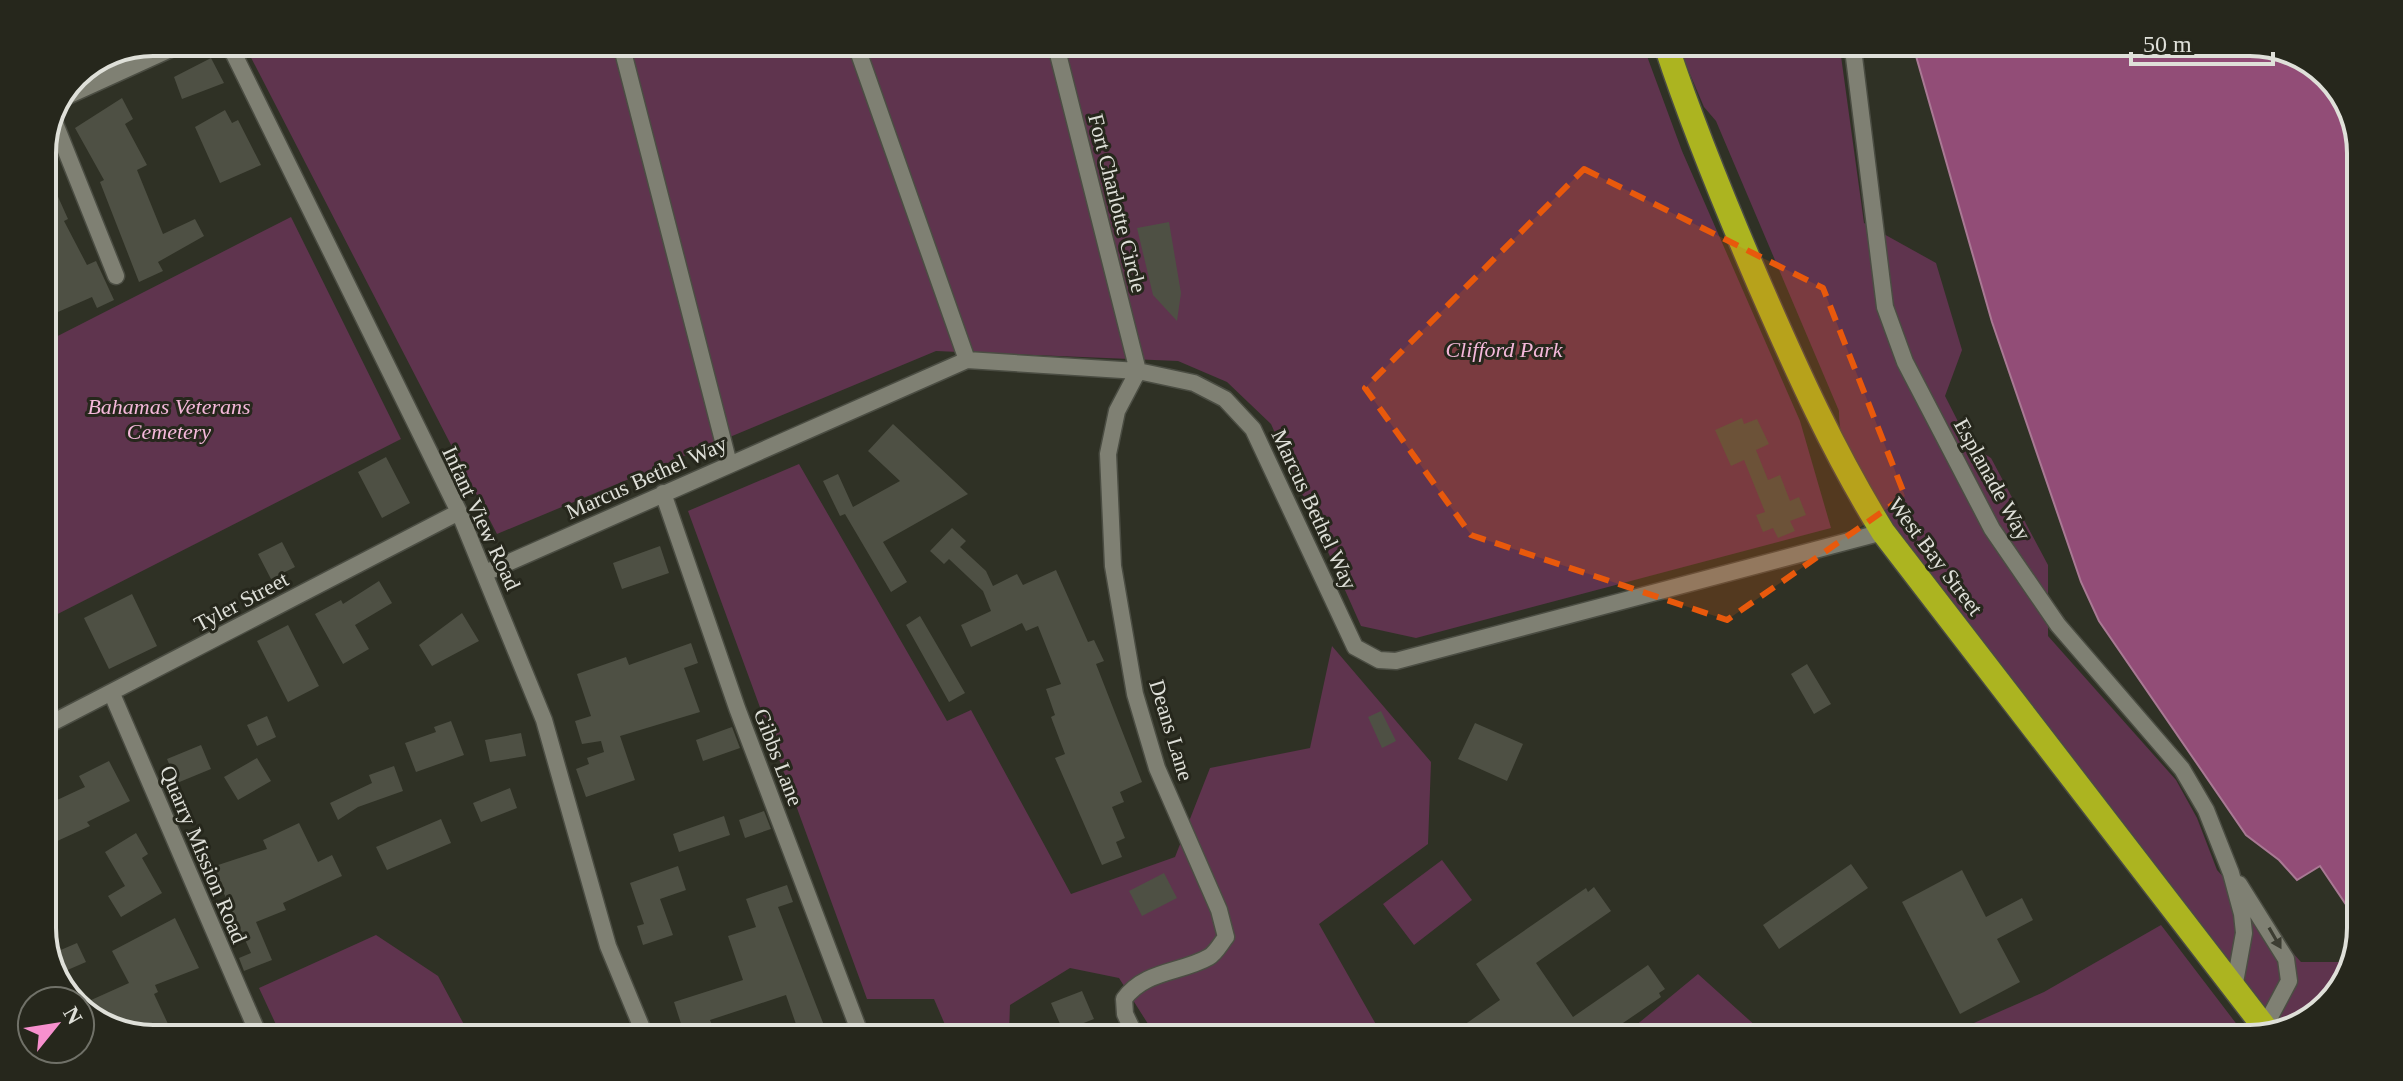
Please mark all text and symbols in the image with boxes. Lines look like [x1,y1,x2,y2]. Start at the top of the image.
scale bar [2131,16,2273,66]
text: 50 m [2143,31,2192,57]
street label: Fort Charlotte Circle [1083,111,1152,295]
park label: Clifford Park [1445,337,1564,362]
park label: Bahamas Veterans Cemetery [87,394,251,444]
street label: Esplanade Way [1949,414,2036,544]
street label: Marcus Bethel Way [1266,425,1363,593]
street label: Marcus Bethel Way [562,431,731,524]
street label: Infant View Road [437,442,526,594]
street label: West Bay Street [1883,492,1988,620]
street label: Tyler Street [190,566,293,637]
street label: Deans Lane [1144,677,1199,784]
street label: Gibbs Lane [749,705,808,809]
street label: Quarry Mission Road [155,762,252,947]
one-way arrow [2267,927,2281,949]
north arrow [16,985,96,1065]
text: N [58,1002,88,1028]

